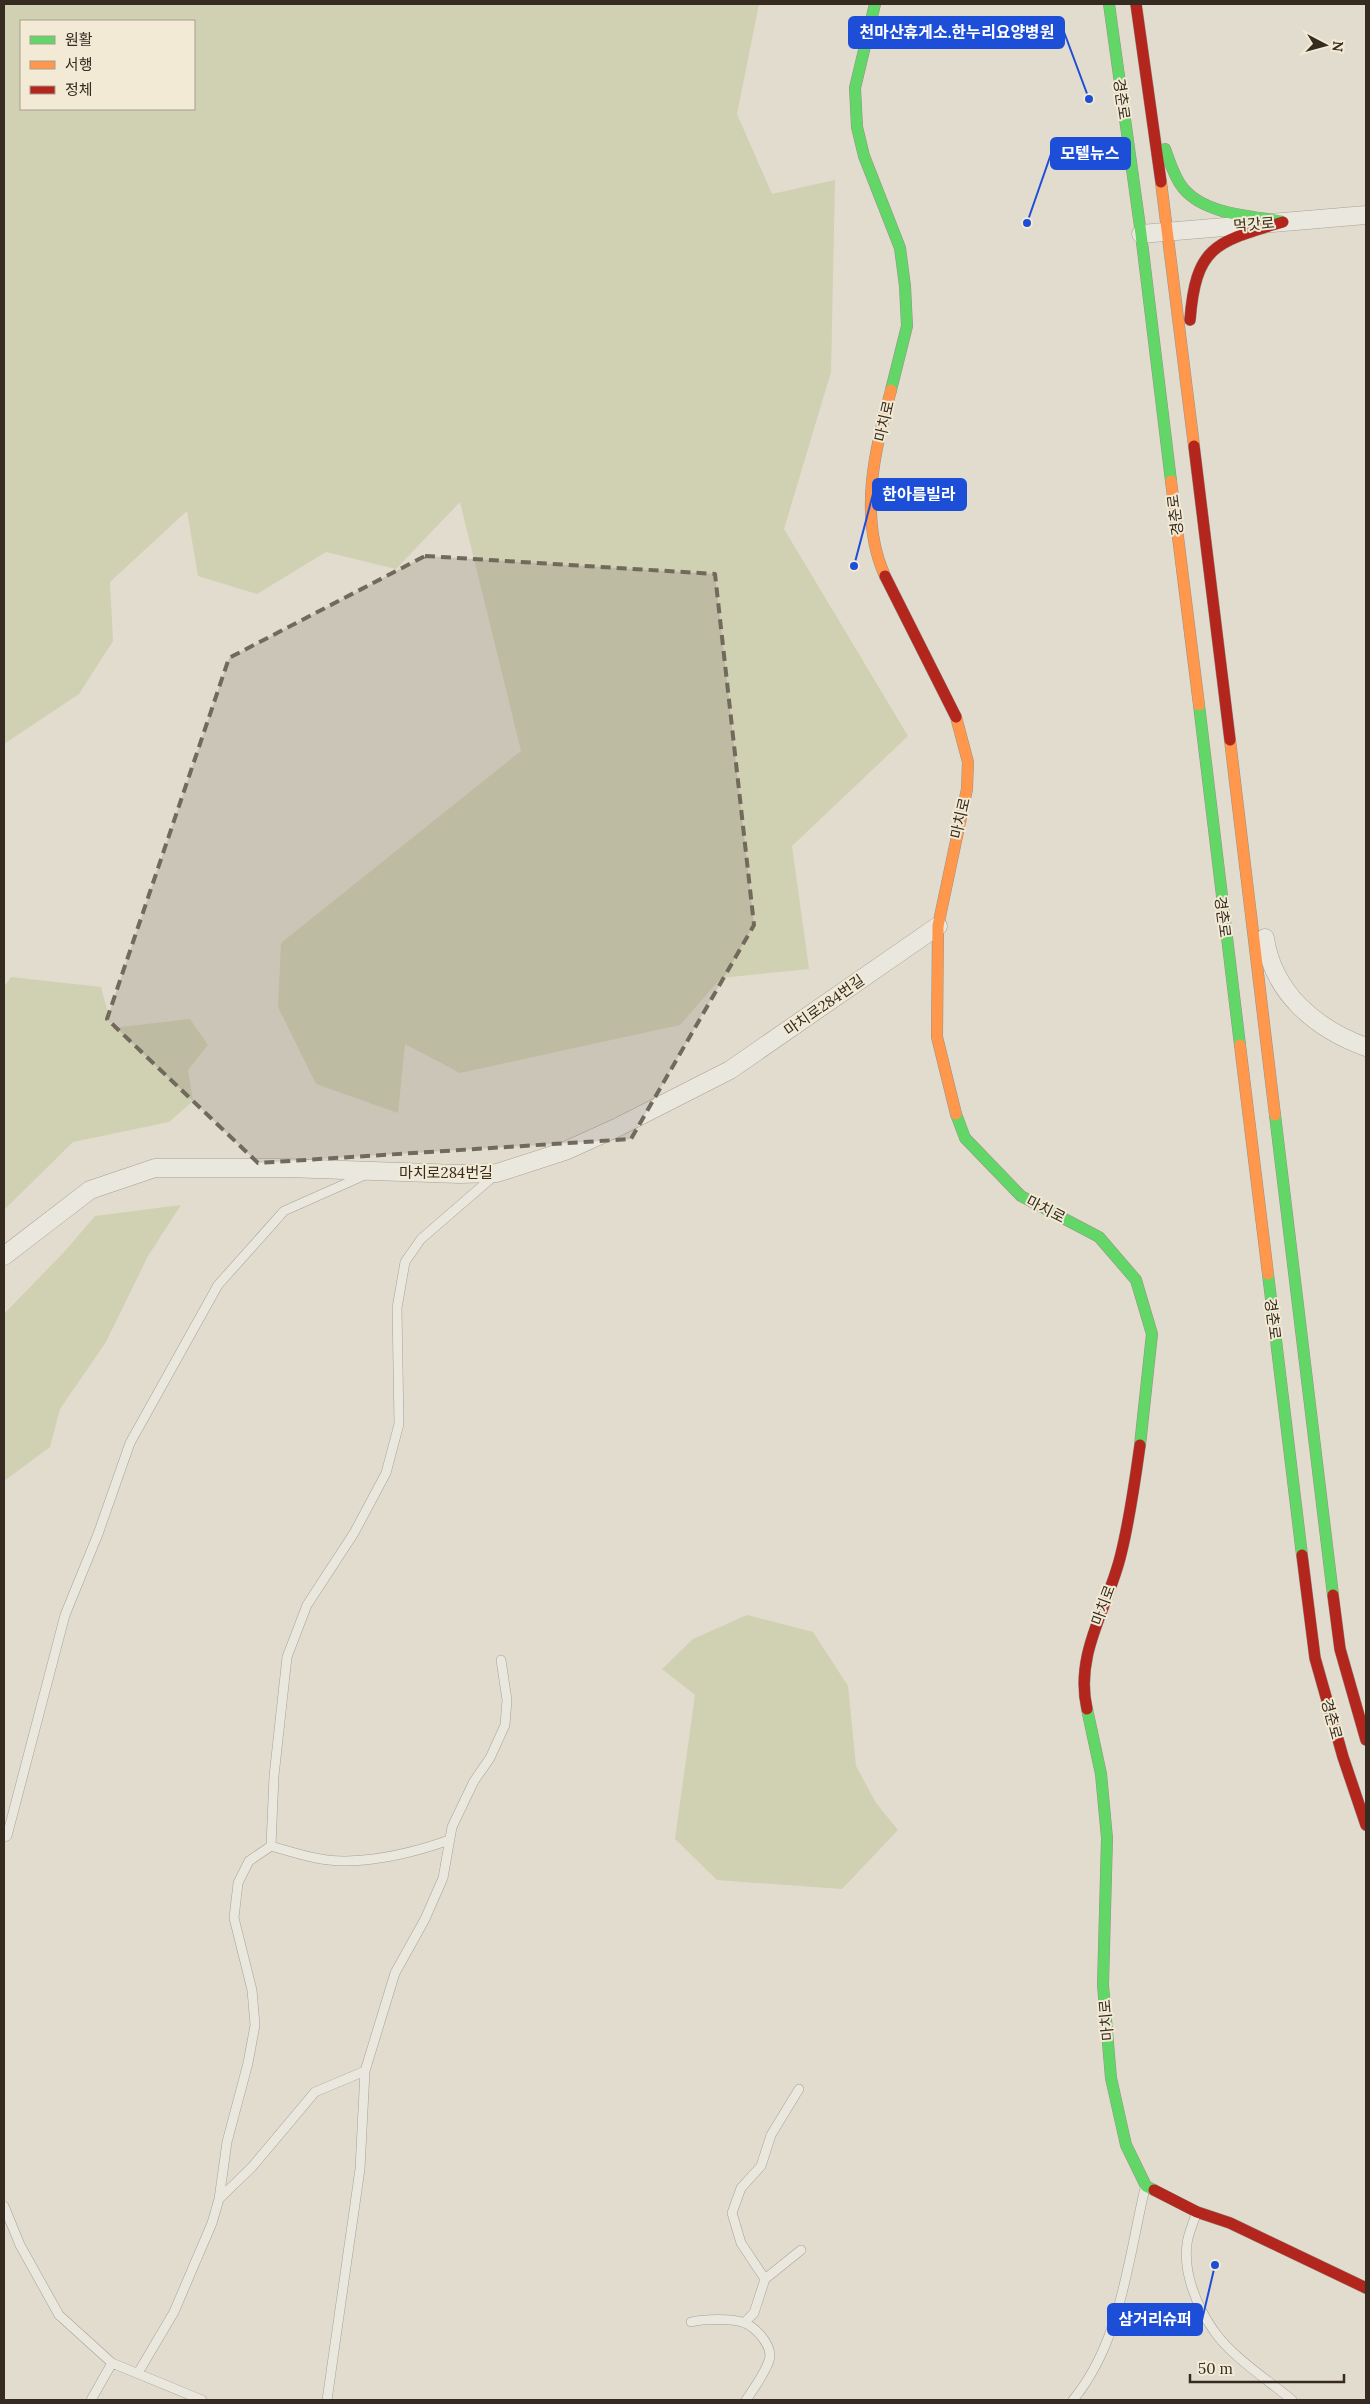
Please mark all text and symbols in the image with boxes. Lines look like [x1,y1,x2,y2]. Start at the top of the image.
callout: 천마산휴게소.한누리요양병원 [849,17,1064,48]
legend [20,20,195,110]
north arrow [1300,20,1350,70]
text: 천마산휴게소.한누리요양병원 [859,22,1055,42]
text: 원활 [65,30,93,49]
text: N [1328,40,1347,53]
text: 서행 [65,55,93,74]
street label: 경춘로 [1110,77,1134,121]
text: 정체 [65,80,93,99]
callout: 모텔뉴스 [1051,138,1130,169]
text: 모텔뉴스 [1061,143,1120,163]
street label: 먹갓로 [1233,213,1275,235]
street label: 마치로 [870,399,898,443]
callout: 한아름빌라 [873,479,966,510]
text: 한아름빌라 [882,484,956,504]
street label: 경춘로 [1163,493,1187,537]
street label: 마치로 [946,796,974,840]
street label: 경춘로 [1211,895,1235,939]
street label: 마치로284번길 [780,970,868,1040]
street label: 마치로284번길 [399,1163,493,1182]
street label: 마치로 [1023,1191,1069,1227]
street label: 경춘로 [1261,1297,1285,1341]
street label: 마치로 [1087,1582,1119,1628]
street label: 경춘로 [1317,1697,1347,1741]
street label: 마치로 [1095,1999,1117,2041]
callout: 삼거리슈퍼 [1108,2304,1202,2335]
text: 삼거리슈퍼 [1118,2309,1192,2329]
scale bar [1190,2352,1344,2384]
text: 50 m [1198,2359,1233,2378]

